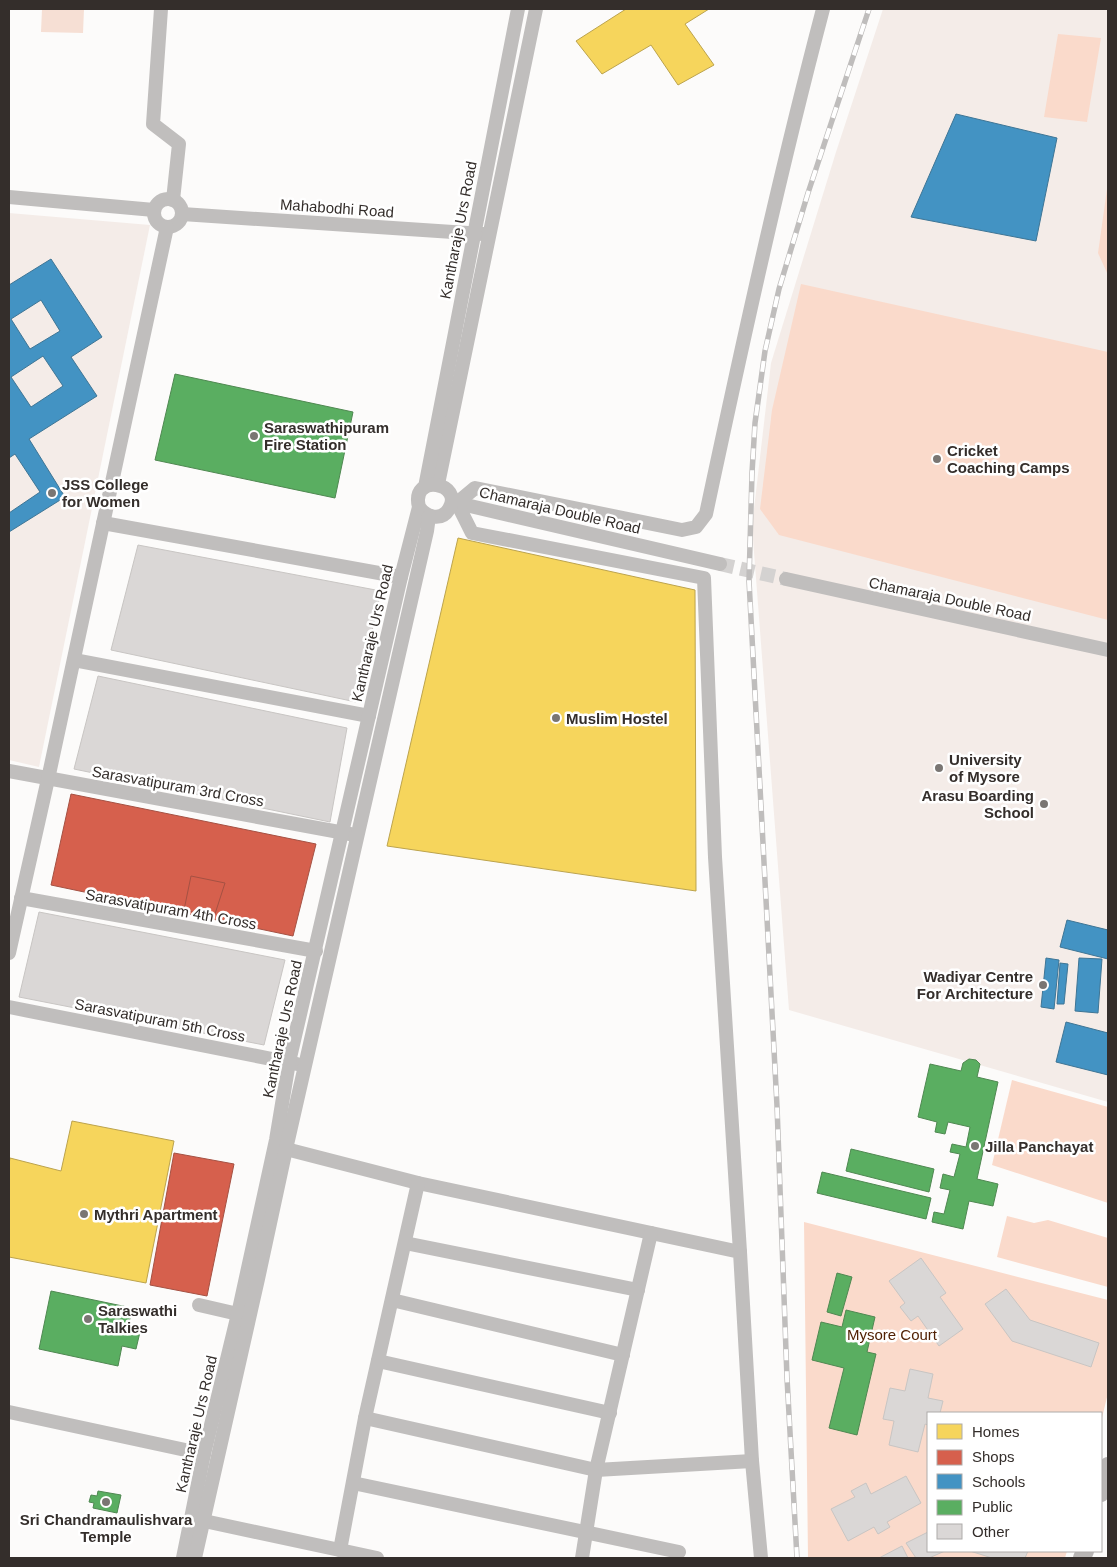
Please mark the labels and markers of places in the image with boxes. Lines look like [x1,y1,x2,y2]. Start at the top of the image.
place label: Saraswathipuram Fire Station [264,419,389,453]
marker: Saraswathipuram Fire Station [248,430,260,442]
place label: Cricket Coaching Camps [947,442,1070,476]
marker: Cricket Coaching Camps [931,453,943,465]
place label: JSS College for Women [62,476,149,510]
marker: JSS College for Women [46,487,58,499]
place label: Muslim Hostel [566,710,668,727]
marker: Muslim Hostel [550,712,562,724]
place label: University of Mysore [949,751,1022,785]
marker: University of Mysore [933,762,945,774]
place label: Arasu Boarding School [921,787,1034,821]
marker: Arasu Boarding School [1038,798,1050,810]
place label: Wadiyar Centre For Architecture [917,968,1033,1002]
marker: Wadiyar Centre For Architecture [1037,979,1049,991]
place label: Jilla Panchayat [985,1138,1093,1155]
marker: Jilla Panchayat [969,1140,981,1152]
place label: Mythri Apartment [94,1206,218,1223]
marker: Mythri Apartment [78,1208,90,1220]
place label: Saraswathi Talkies [98,1302,177,1336]
marker: Saraswathi Talkies [82,1313,94,1325]
marker: Sri Chandramaulishvara Temple [100,1496,112,1508]
place label: Sri Chandramaulishvara Temple [20,1511,193,1545]

